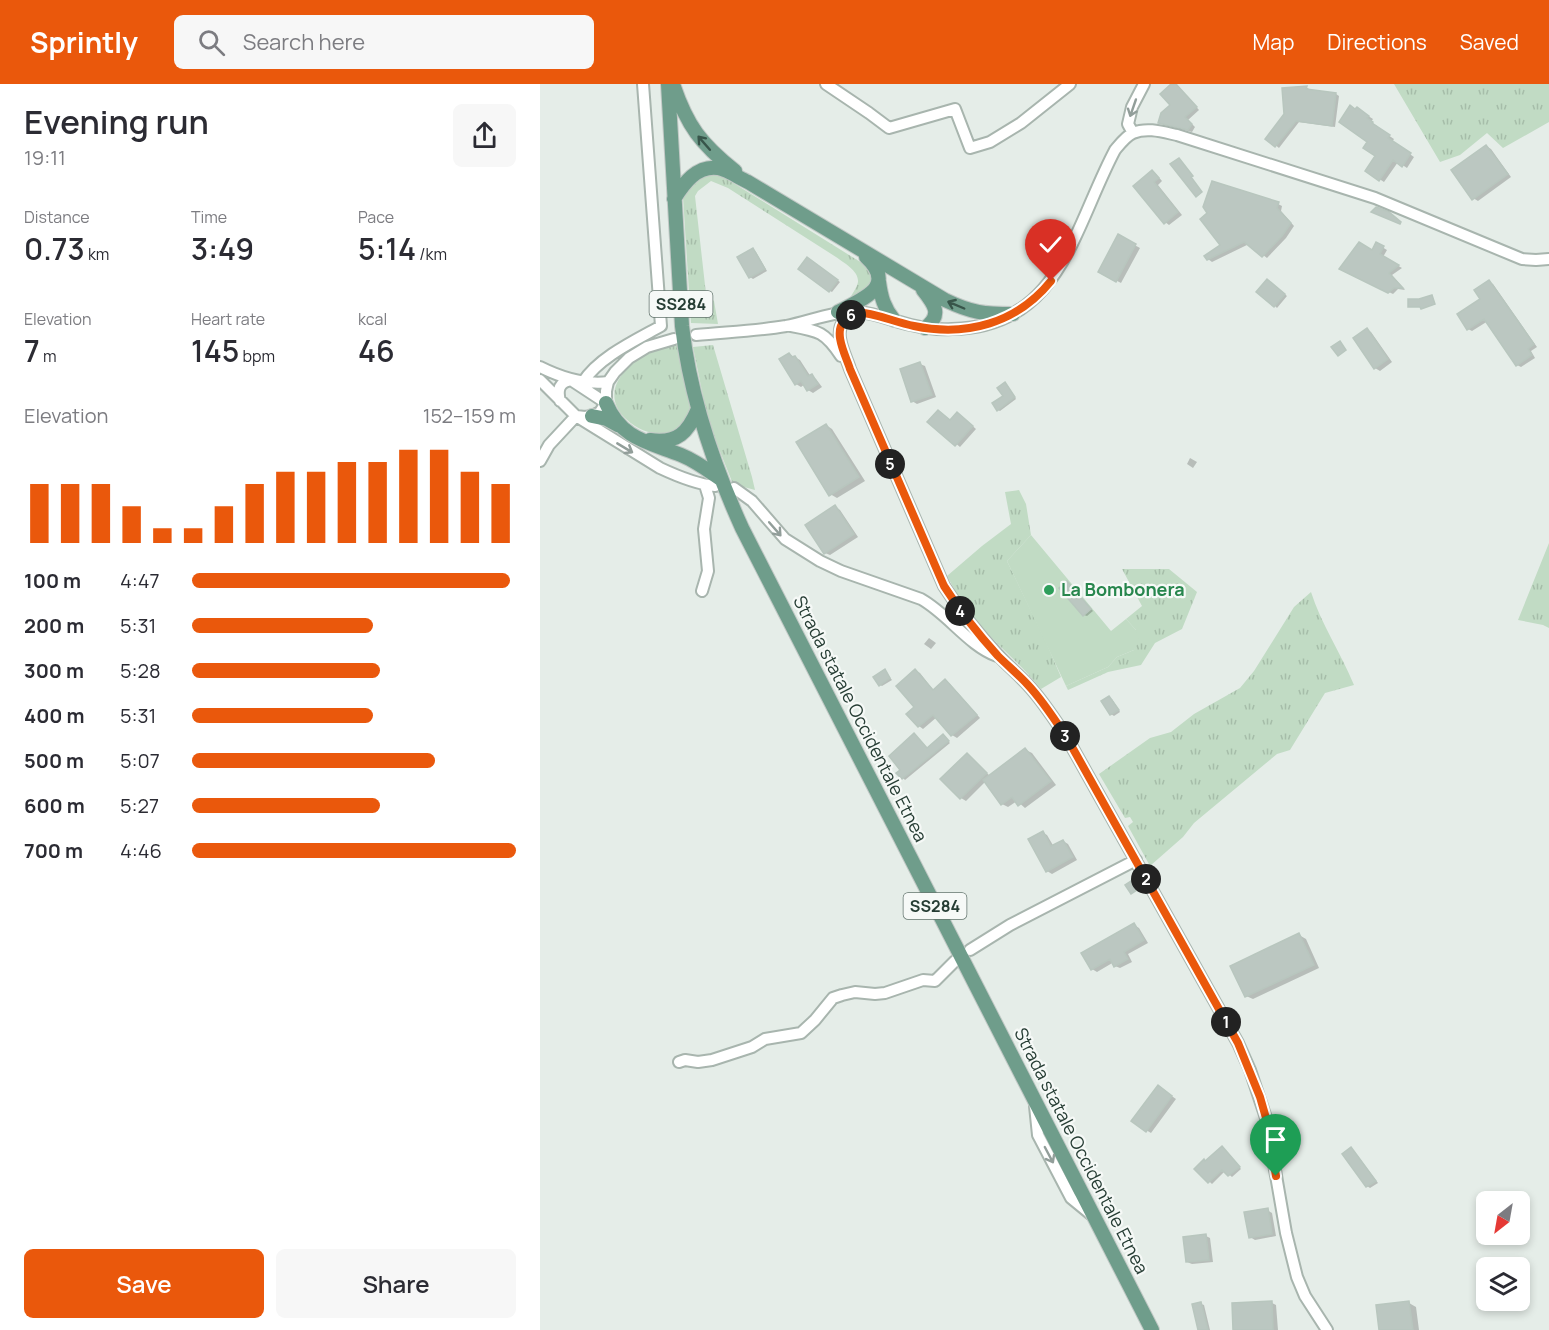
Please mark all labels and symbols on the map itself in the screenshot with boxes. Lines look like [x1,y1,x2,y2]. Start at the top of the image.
one-way arrow [1127,98,1138,117]
one-way arrow [698,135,711,151]
pin [1025,219,1076,281]
road number: SS284 [650,291,712,317]
one-way arrow [948,299,966,310]
pin: 6 [836,300,866,330]
one-way arrow [616,442,633,454]
pin: 5 [875,449,905,479]
one-way arrow [768,521,782,536]
place label: La Bombonera [1061,577,1185,601]
marker: La Bombonera [1042,583,1056,597]
street label: Strada statale Occidentale Etnea [788,591,934,846]
pin: 4 [945,596,975,626]
pin: 3 [1050,721,1080,751]
pin: 2 [1131,864,1161,894]
road number: SS284 [904,893,966,919]
pin: 1 [1211,1007,1241,1037]
street label: Strada statale Occidentale Etnea [1009,1023,1155,1278]
pin [1250,1114,1301,1176]
one-way arrow [1044,1146,1055,1164]
north arrow [1476,1191,1530,1245]

